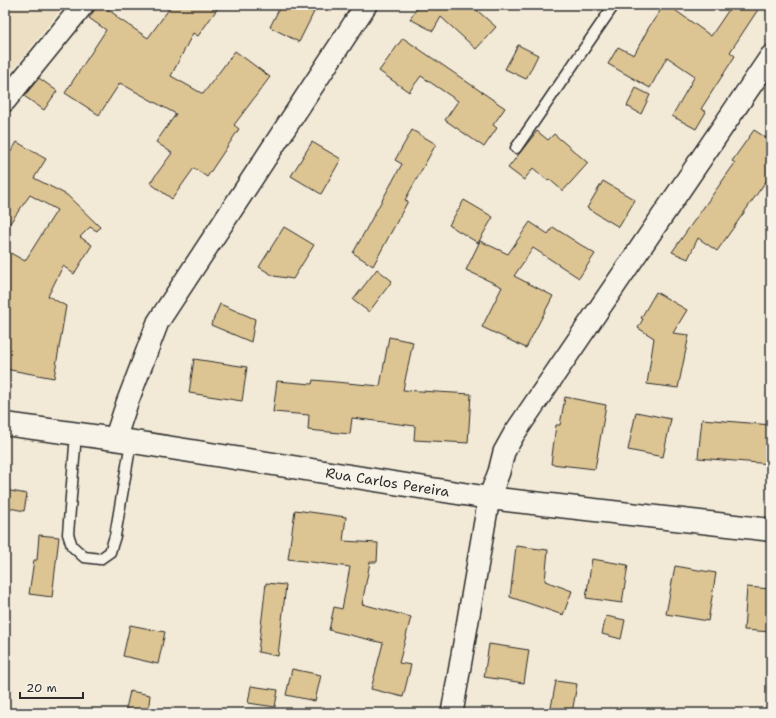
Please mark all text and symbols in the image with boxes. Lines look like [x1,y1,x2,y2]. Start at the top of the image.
street label: Rua Carlos Pereira [324,463,451,501]
scale bar [20,674,83,700]
text: 20 m [26,680,57,696]

